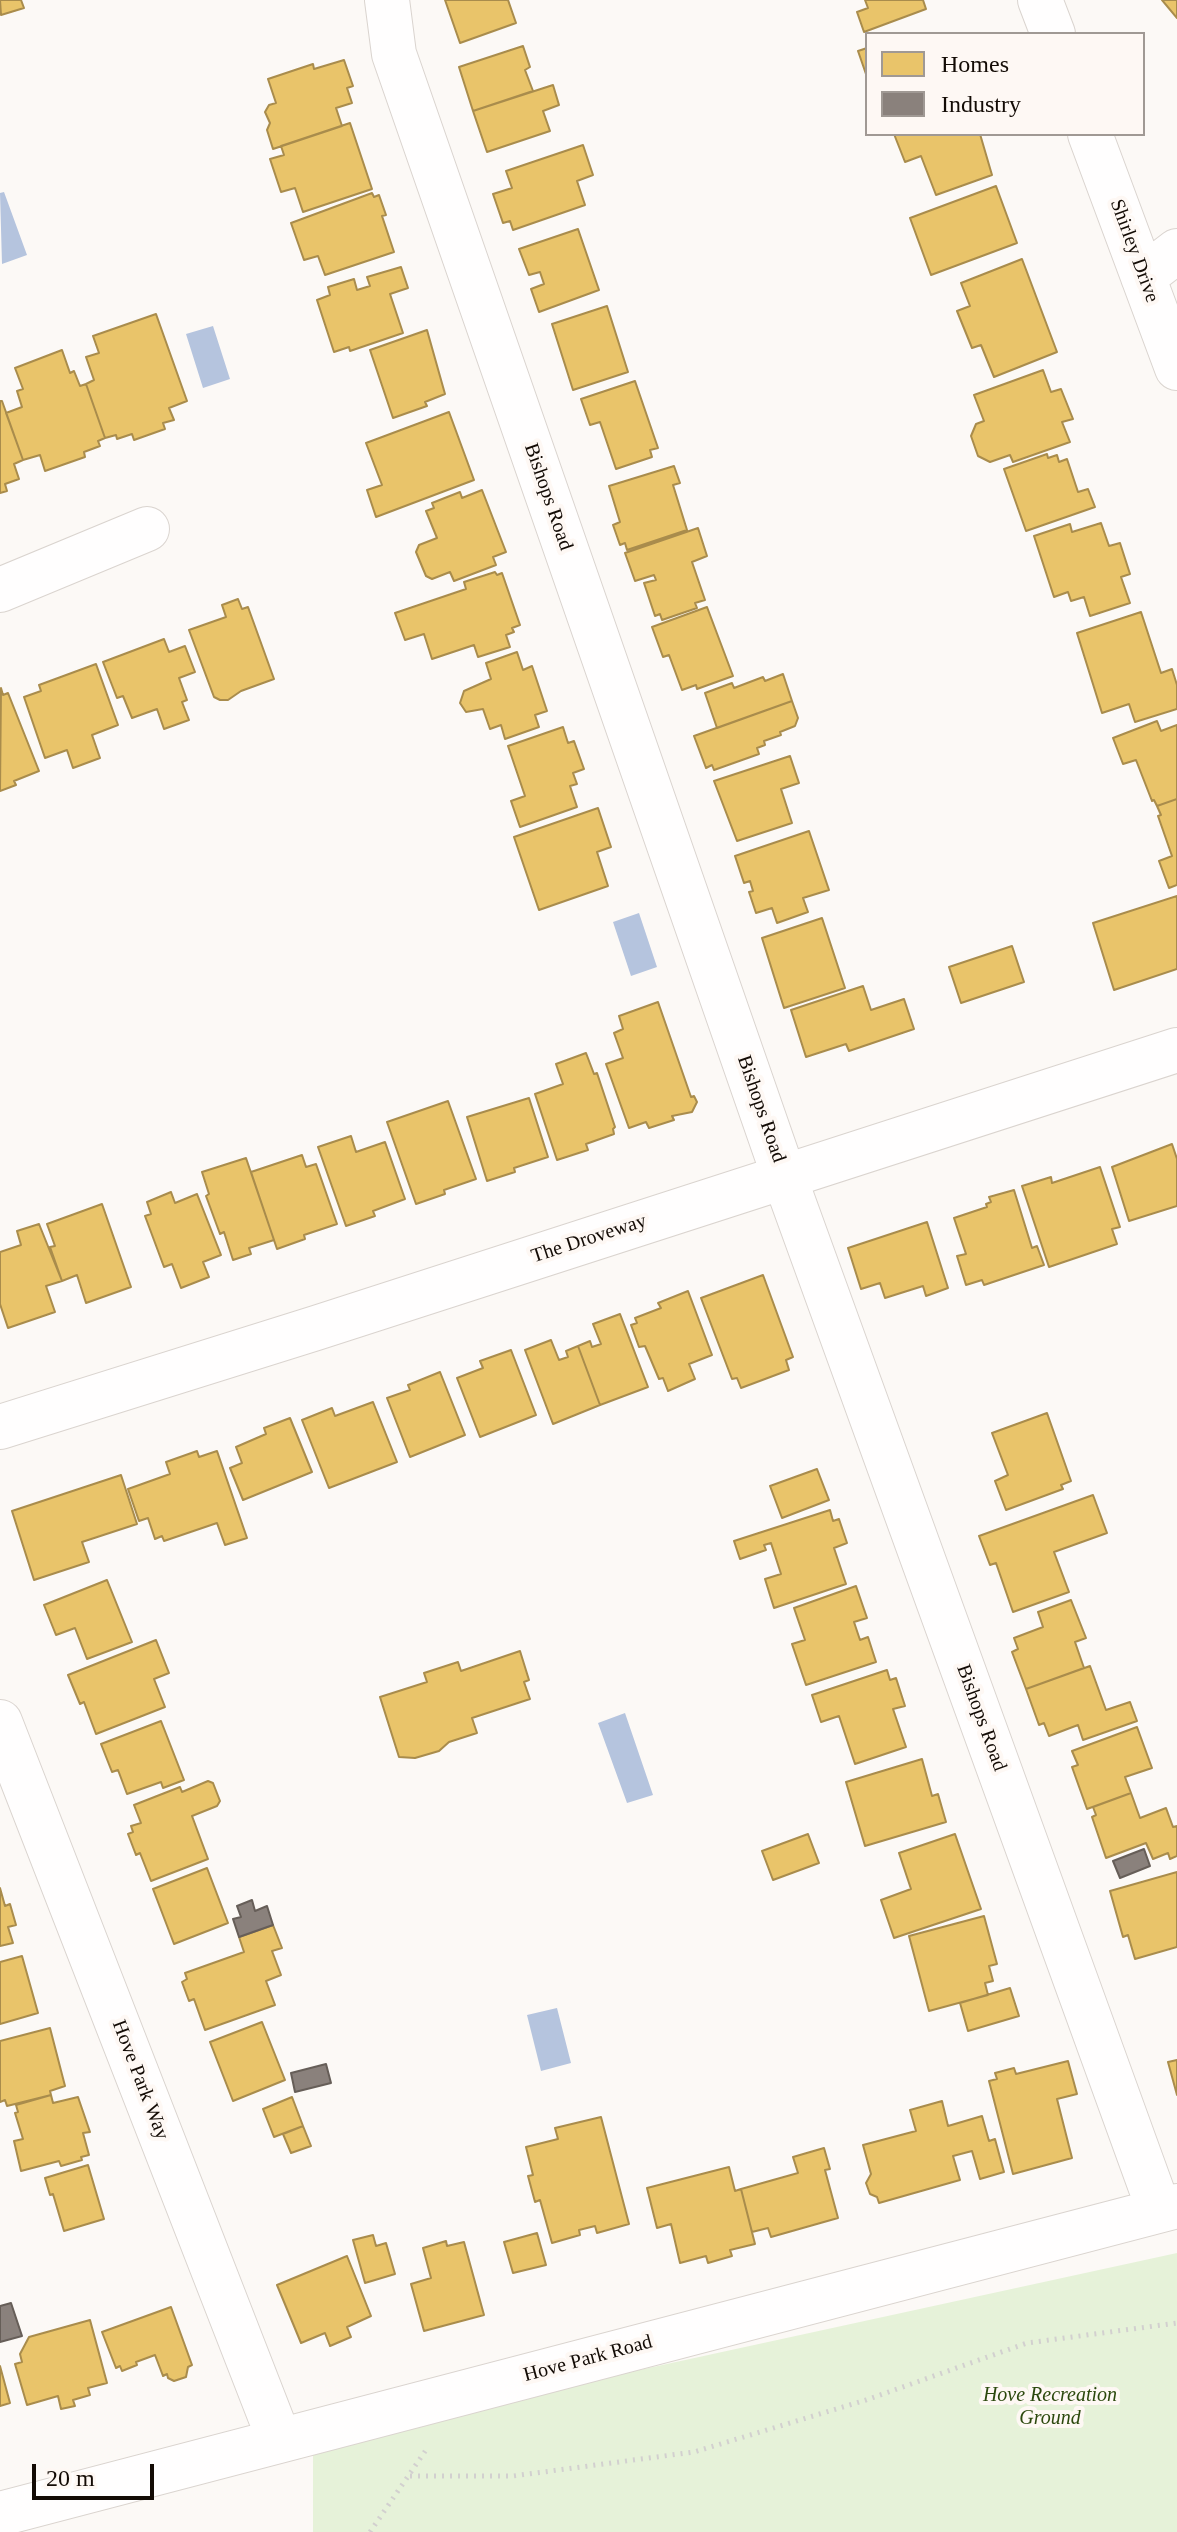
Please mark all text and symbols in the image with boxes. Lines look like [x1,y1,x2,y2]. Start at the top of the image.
legend [865,32,1145,136]
text: Homes [941,51,1009,77]
text: Industry [941,91,1021,117]
street label: Shirley Drive [1104,196,1164,306]
street label: Bishops Road [518,440,578,554]
street label: Bishops Road [731,1052,791,1166]
street label: The Droveway [529,1209,649,1269]
street label: Bishops Road [951,1661,1011,1775]
street label: Hove Park Way [106,2017,174,2143]
street label: Hove Park Road [521,2330,655,2388]
park label: Hove Recreation Ground [983,2384,1117,2431]
scale bar [36,2448,158,2498]
text: 20 m [46,2465,95,2491]

